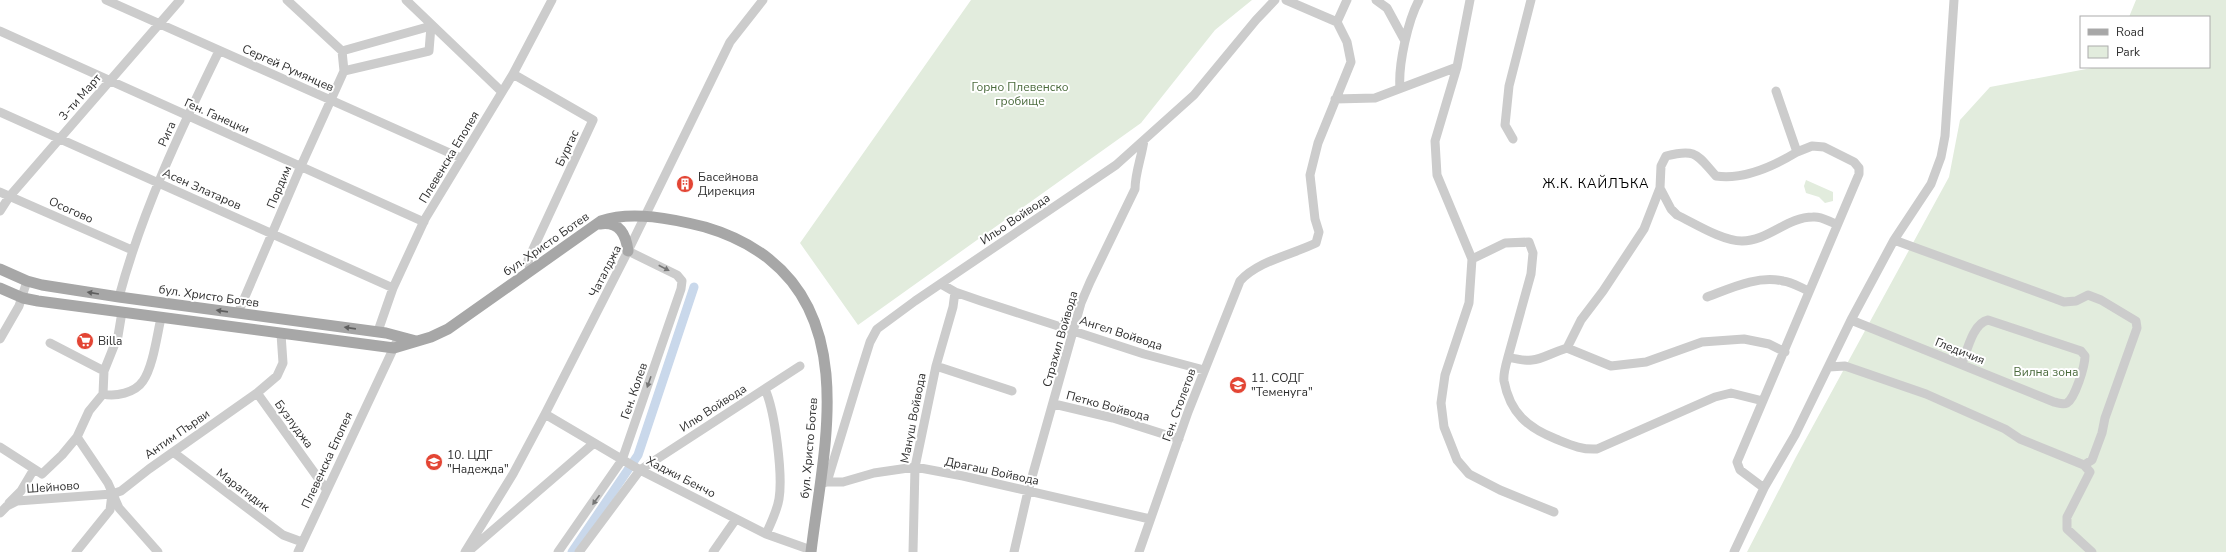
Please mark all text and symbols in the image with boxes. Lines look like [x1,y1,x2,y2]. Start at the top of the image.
legend [2080,16,2210,68]
text: Road [2116,24,2144,40]
street label: Сергей Румянцев [240,41,337,96]
text: Park [2116,44,2141,60]
street label: 3-ти Март [55,70,105,124]
park label: Горно Плевенско гробище [971,79,1069,109]
street label: Ген. Ганецки [182,94,252,138]
street label: Плевенска Епопея [415,108,483,206]
street label: Рига [154,119,180,149]
street label: Бургас [552,127,583,169]
street label: Пордим [263,163,295,211]
street label: Асен Златаров [160,165,244,214]
place label: Басейнова Дирекция [698,169,758,199]
building icon: Басейнова Дирекция [675,174,695,194]
district label: Ж.К. КАЙЛЪКА [1542,174,1650,193]
street label: Ильо Войвода [977,190,1053,248]
street label: Осогово [46,193,96,227]
street label: бул. Христо Ботев [500,208,592,280]
street label: Чаталджа [585,242,625,300]
one-way arrow [658,265,669,271]
street label: бул. Христо Ботев [158,281,261,311]
street label: Страхил Войвода [1039,289,1081,389]
one-way arrow [87,290,99,296]
one-way arrow [215,308,228,314]
street label: Ангел Войвода [1077,312,1165,354]
one-way arrow [344,325,356,331]
supermarket icon: Billa [75,331,95,351]
place label: Billa [98,333,122,349]
street label: Гледичия [1933,334,1987,368]
street label: Ген. Колев [617,360,651,421]
park label: Вилна зона [2014,364,2078,380]
street label: Ген. Столетов [1158,366,1200,444]
place label: 11. СОДГ "Теменуга" [1251,370,1313,400]
street label: Мануш Войвода [896,372,930,464]
school or university icon: 11. СОДГ "Теменуга" [1228,375,1248,395]
one-way arrow [646,377,652,389]
street label: Илю Войвода [676,380,750,436]
street label: Петко Войвода [1064,387,1152,425]
street label: бул. Христо Ботев [797,396,821,499]
street label: Бузлуджа [271,397,317,451]
street label: Антим Първи [141,406,213,462]
street label: Плевенска Епопея [298,409,356,511]
place label: 10. ЦДГ "Надежда" [447,447,509,477]
school or university icon: 10. ЦДГ "Надежда" [424,452,444,472]
street label: Хаджи Бенчо [644,453,719,501]
street label: Драгаш Войвода [943,453,1041,489]
street label: Марагидик [213,465,274,516]
street label: Шейново [26,477,80,497]
one-way arrow [591,494,600,505]

